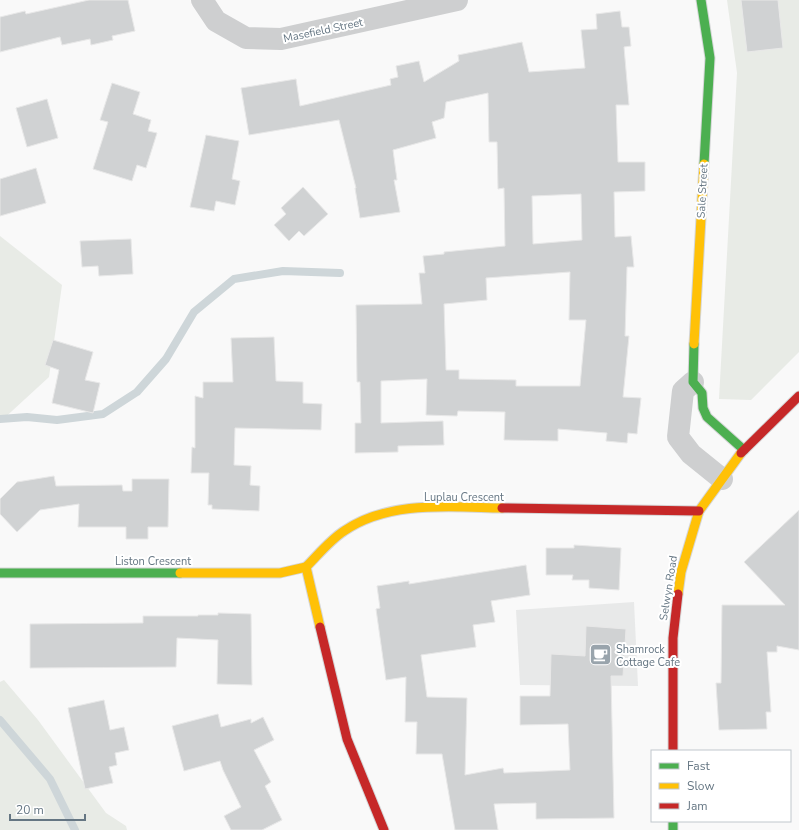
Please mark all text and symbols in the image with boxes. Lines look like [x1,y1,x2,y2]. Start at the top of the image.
street label: Masefield Street [282,15,364,46]
street label: Sale Street [694,163,711,219]
street label: Luplau Crescent [424,490,504,505]
street label: Liston Crescent [115,554,191,569]
street label: Selwyn Road [656,555,681,622]
cafe icon: Shamrock Cottage Cafe [587,642,613,668]
place label: Shamrock Cottage Cafe [616,642,680,670]
legend [651,750,791,822]
text: Fast [687,758,710,774]
text: Slow [687,778,715,794]
scale bar [10,796,85,822]
text: Jam [686,798,708,814]
text: 20 m [16,802,44,818]

